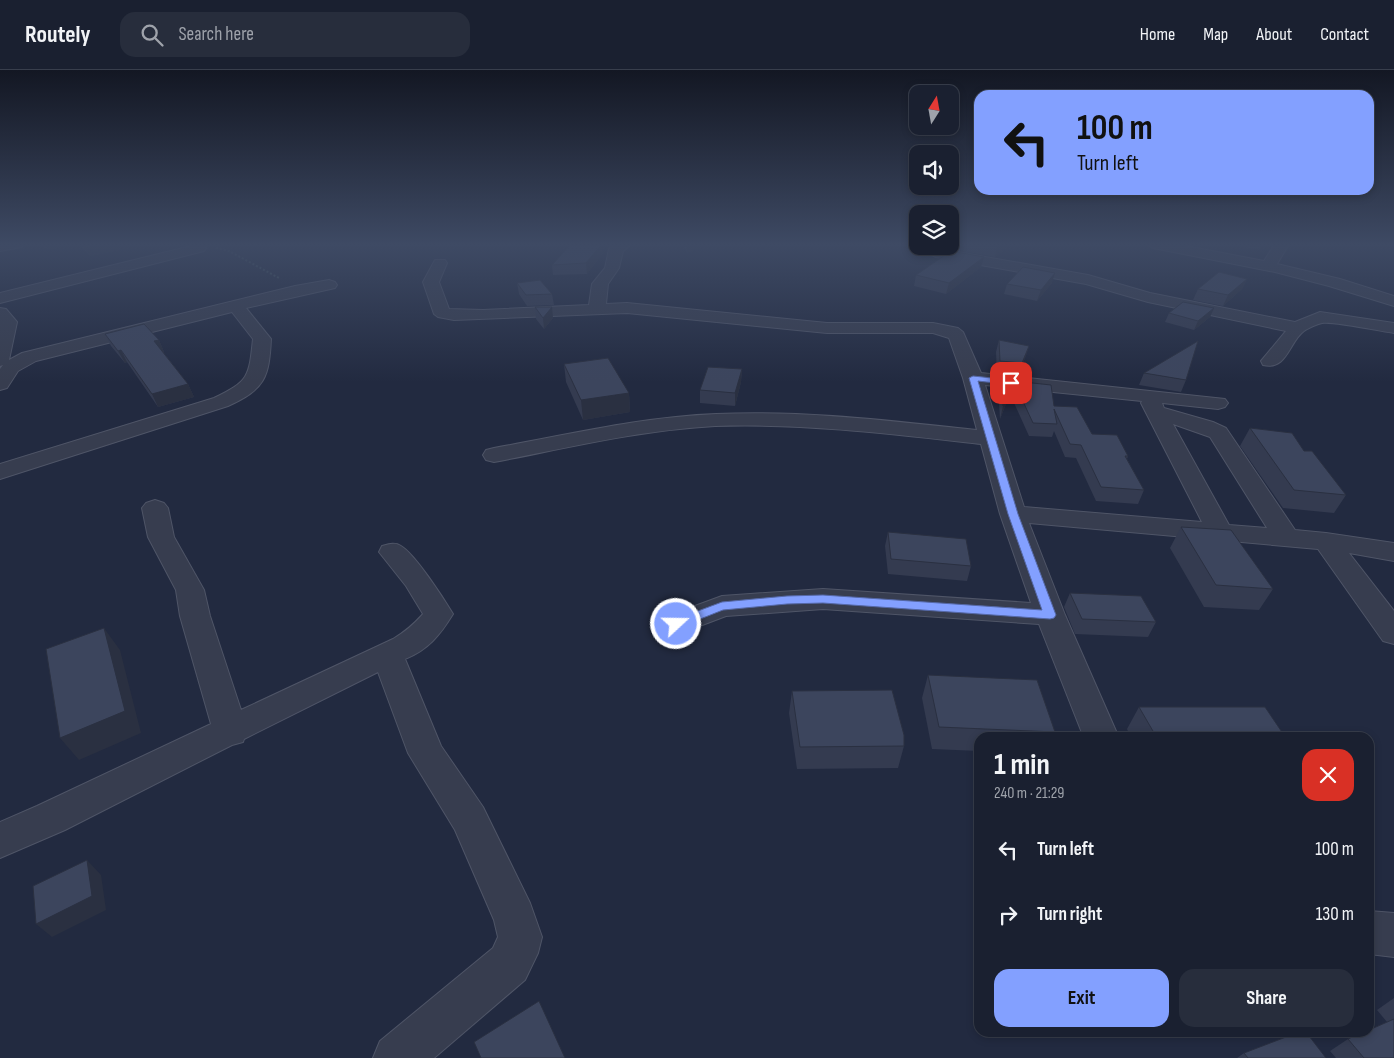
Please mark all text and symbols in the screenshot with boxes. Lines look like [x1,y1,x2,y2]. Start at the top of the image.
search box [120,12,470,57]
text: Routely [25,20,90,49]
icon: search [138,21,166,49]
text: Search here [178,23,254,46]
text: Home [1140,24,1175,45]
text: Map [1203,24,1228,45]
text: About [1256,24,1292,45]
text: Contact [1320,24,1369,45]
north arrow [909,85,959,135]
map controls [909,85,959,255]
text: 100 m [1077,107,1153,150]
icon: left [994,110,1059,175]
button: sound [909,145,959,195]
text: Turn left [1077,150,1139,177]
button: layers [909,205,959,255]
pin [990,362,1032,404]
icon: arrive [997,369,1025,397]
position arrow [649,597,701,649]
text: 1 min [994,747,1050,783]
button: close [1302,749,1354,801]
text: 240 m · 21:29 [994,784,1064,803]
icon: left [994,836,1022,864]
text: Turn left [1037,838,1094,861]
text: 100 m [1315,838,1354,861]
icon: right [994,901,1022,929]
text: Turn right [1037,903,1102,926]
text: 130 m [1316,903,1354,926]
button: Exit [994,969,1169,1027]
button: Share [1179,969,1354,1027]

